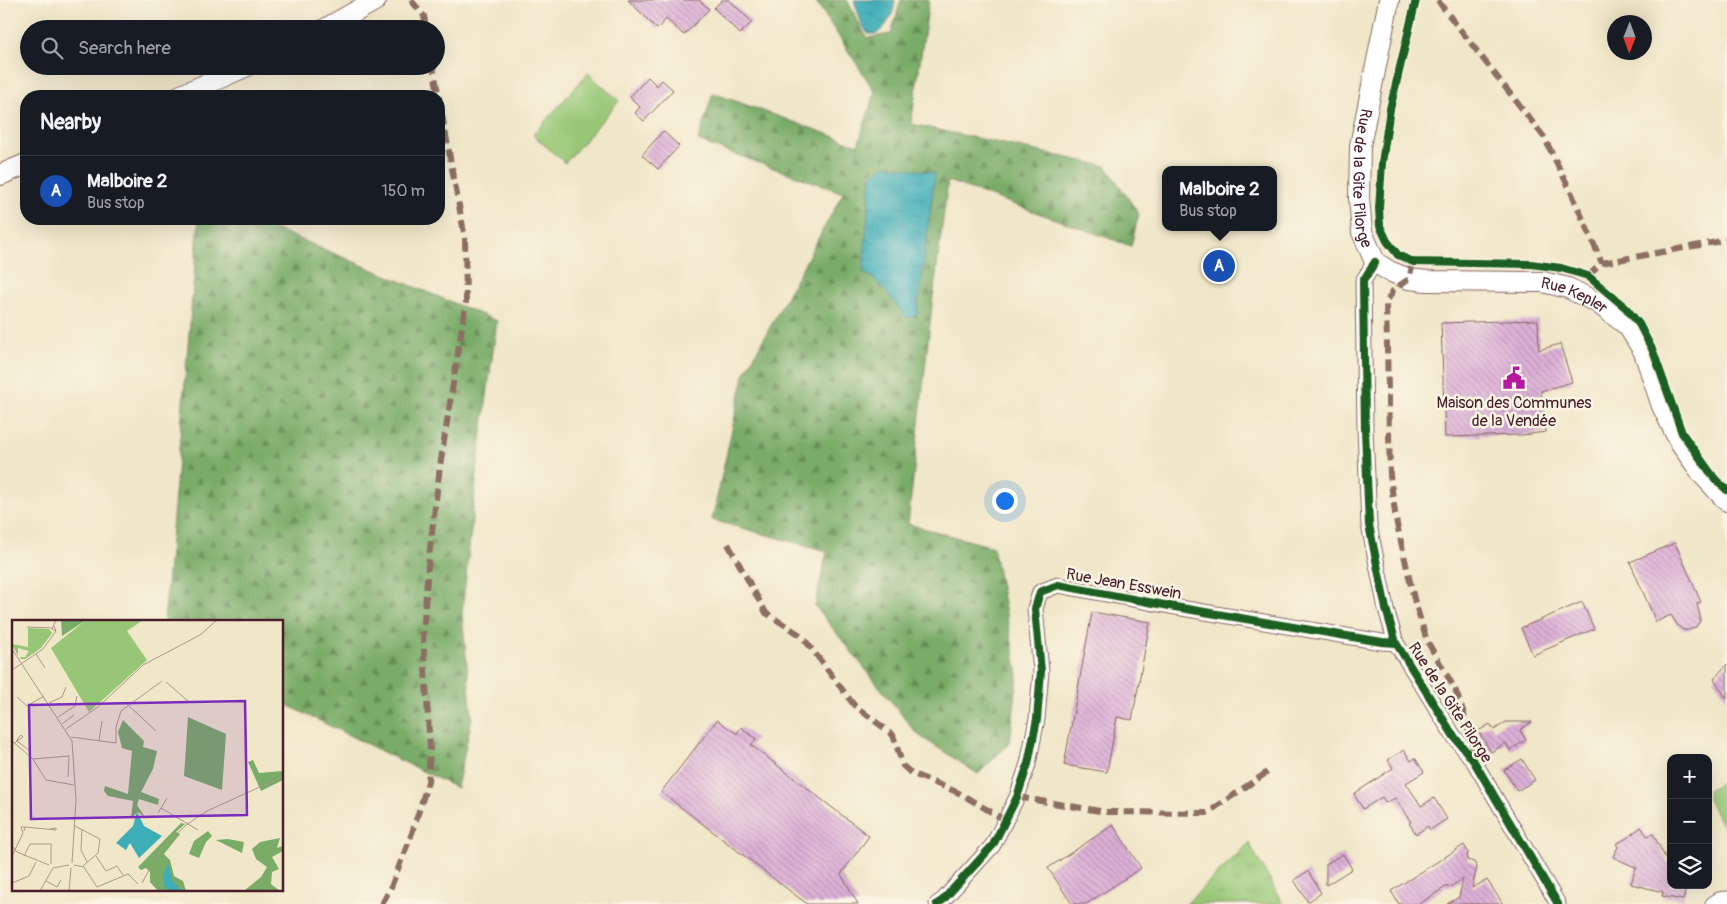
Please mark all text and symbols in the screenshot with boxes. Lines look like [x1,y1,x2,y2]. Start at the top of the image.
north arrow [1607,15,1652,60]
search box [20,20,445,75]
icon: search [38,34,66,62]
text: Search here [78,36,171,60]
street label: Rue de la Gite Pilorge [1348,107,1377,251]
text: Nearby [40,109,101,136]
popup [1162,166,1277,231]
text: Malboire 2 [87,169,167,193]
text: Malboire 2 [1179,177,1260,201]
text: A [51,181,61,201]
text: 150 m [381,181,425,201]
text: Bus stop [87,193,145,213]
text: Bus stop [1179,201,1237,221]
pin: A [1203,247,1235,285]
street label: Rue Kepler [1539,273,1612,318]
public building icon: Maison des Communes de la Vendée [1501,365,1527,391]
place label: Maison des Communes de la Vendée [1437,393,1591,431]
your location [992,488,1018,514]
street label: Rue Jean Esswein [1065,564,1183,604]
inset map [12,620,284,892]
street label: Rue de la Gite Pilorge [1404,638,1497,767]
map controls [1667,754,1712,889]
button: + [1667,754,1712,799]
button: − [1667,799,1712,844]
button: layers [1667,844,1712,889]

